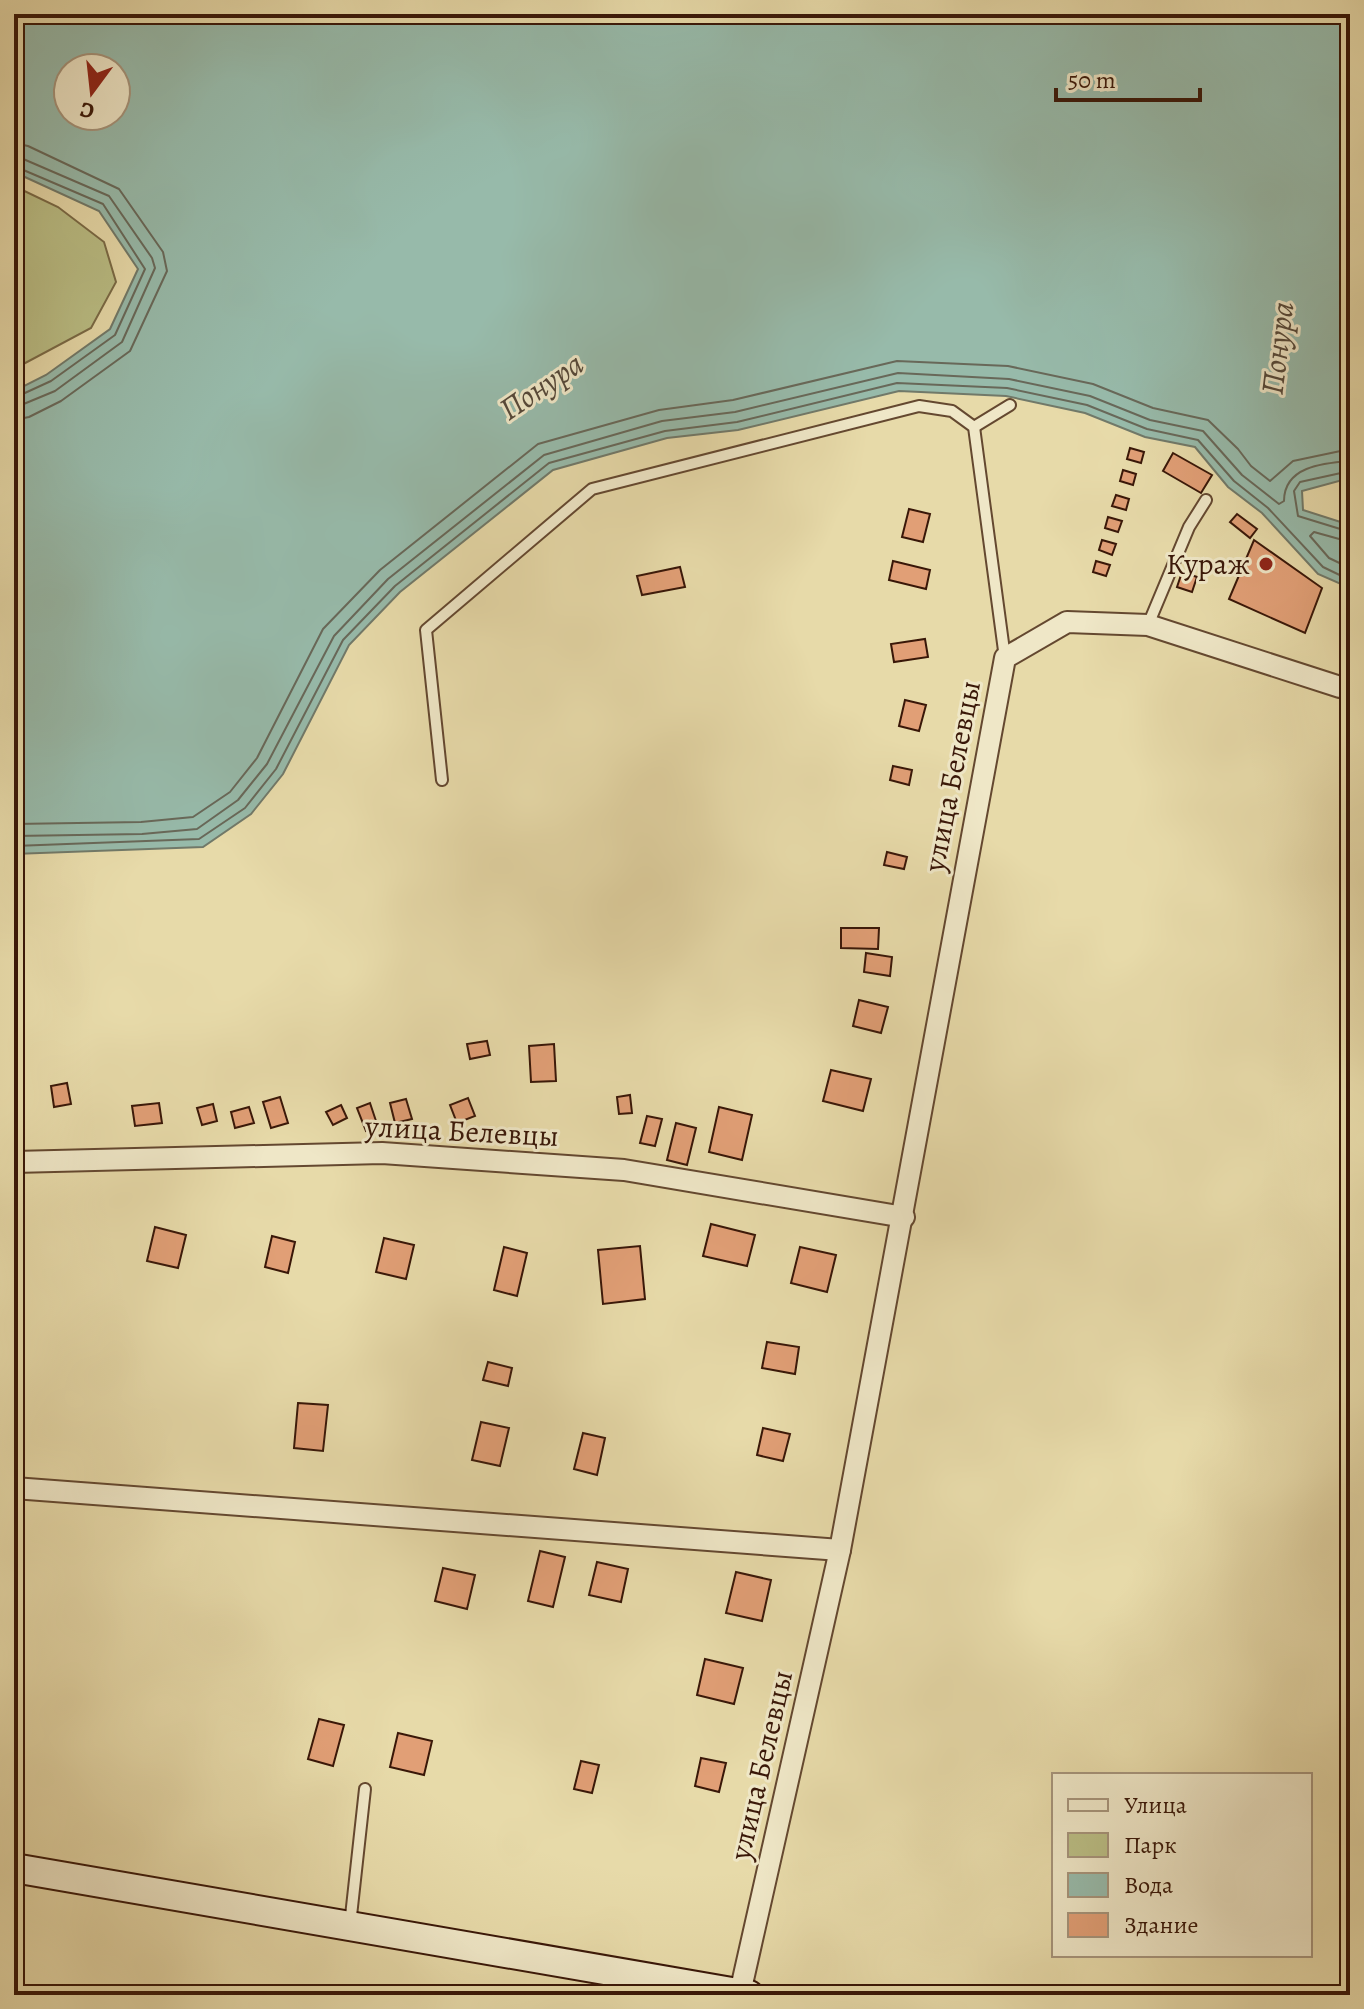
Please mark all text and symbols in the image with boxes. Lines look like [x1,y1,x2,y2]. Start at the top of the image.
north arrow [52,52,132,132]
scale bar [1056,52,1200,102]
text: 50 m [1068,64,1116,96]
text: С [77,94,98,127]
water label: Понура [1249,299,1305,397]
water label: Понура [490,342,592,430]
place label: Кураж [1166,544,1250,584]
marker: Кураж [1257,555,1275,573]
street label: улица Белевцы [914,677,990,876]
street label: улица Белевцы [363,1106,560,1156]
street label: улица Белевцы [720,1666,802,1865]
legend [1052,1773,1312,1957]
text: Улица [1124,1789,1187,1821]
text: Парк [1124,1829,1177,1861]
text: Вода [1124,1869,1173,1901]
text: Здание [1124,1909,1199,1941]

